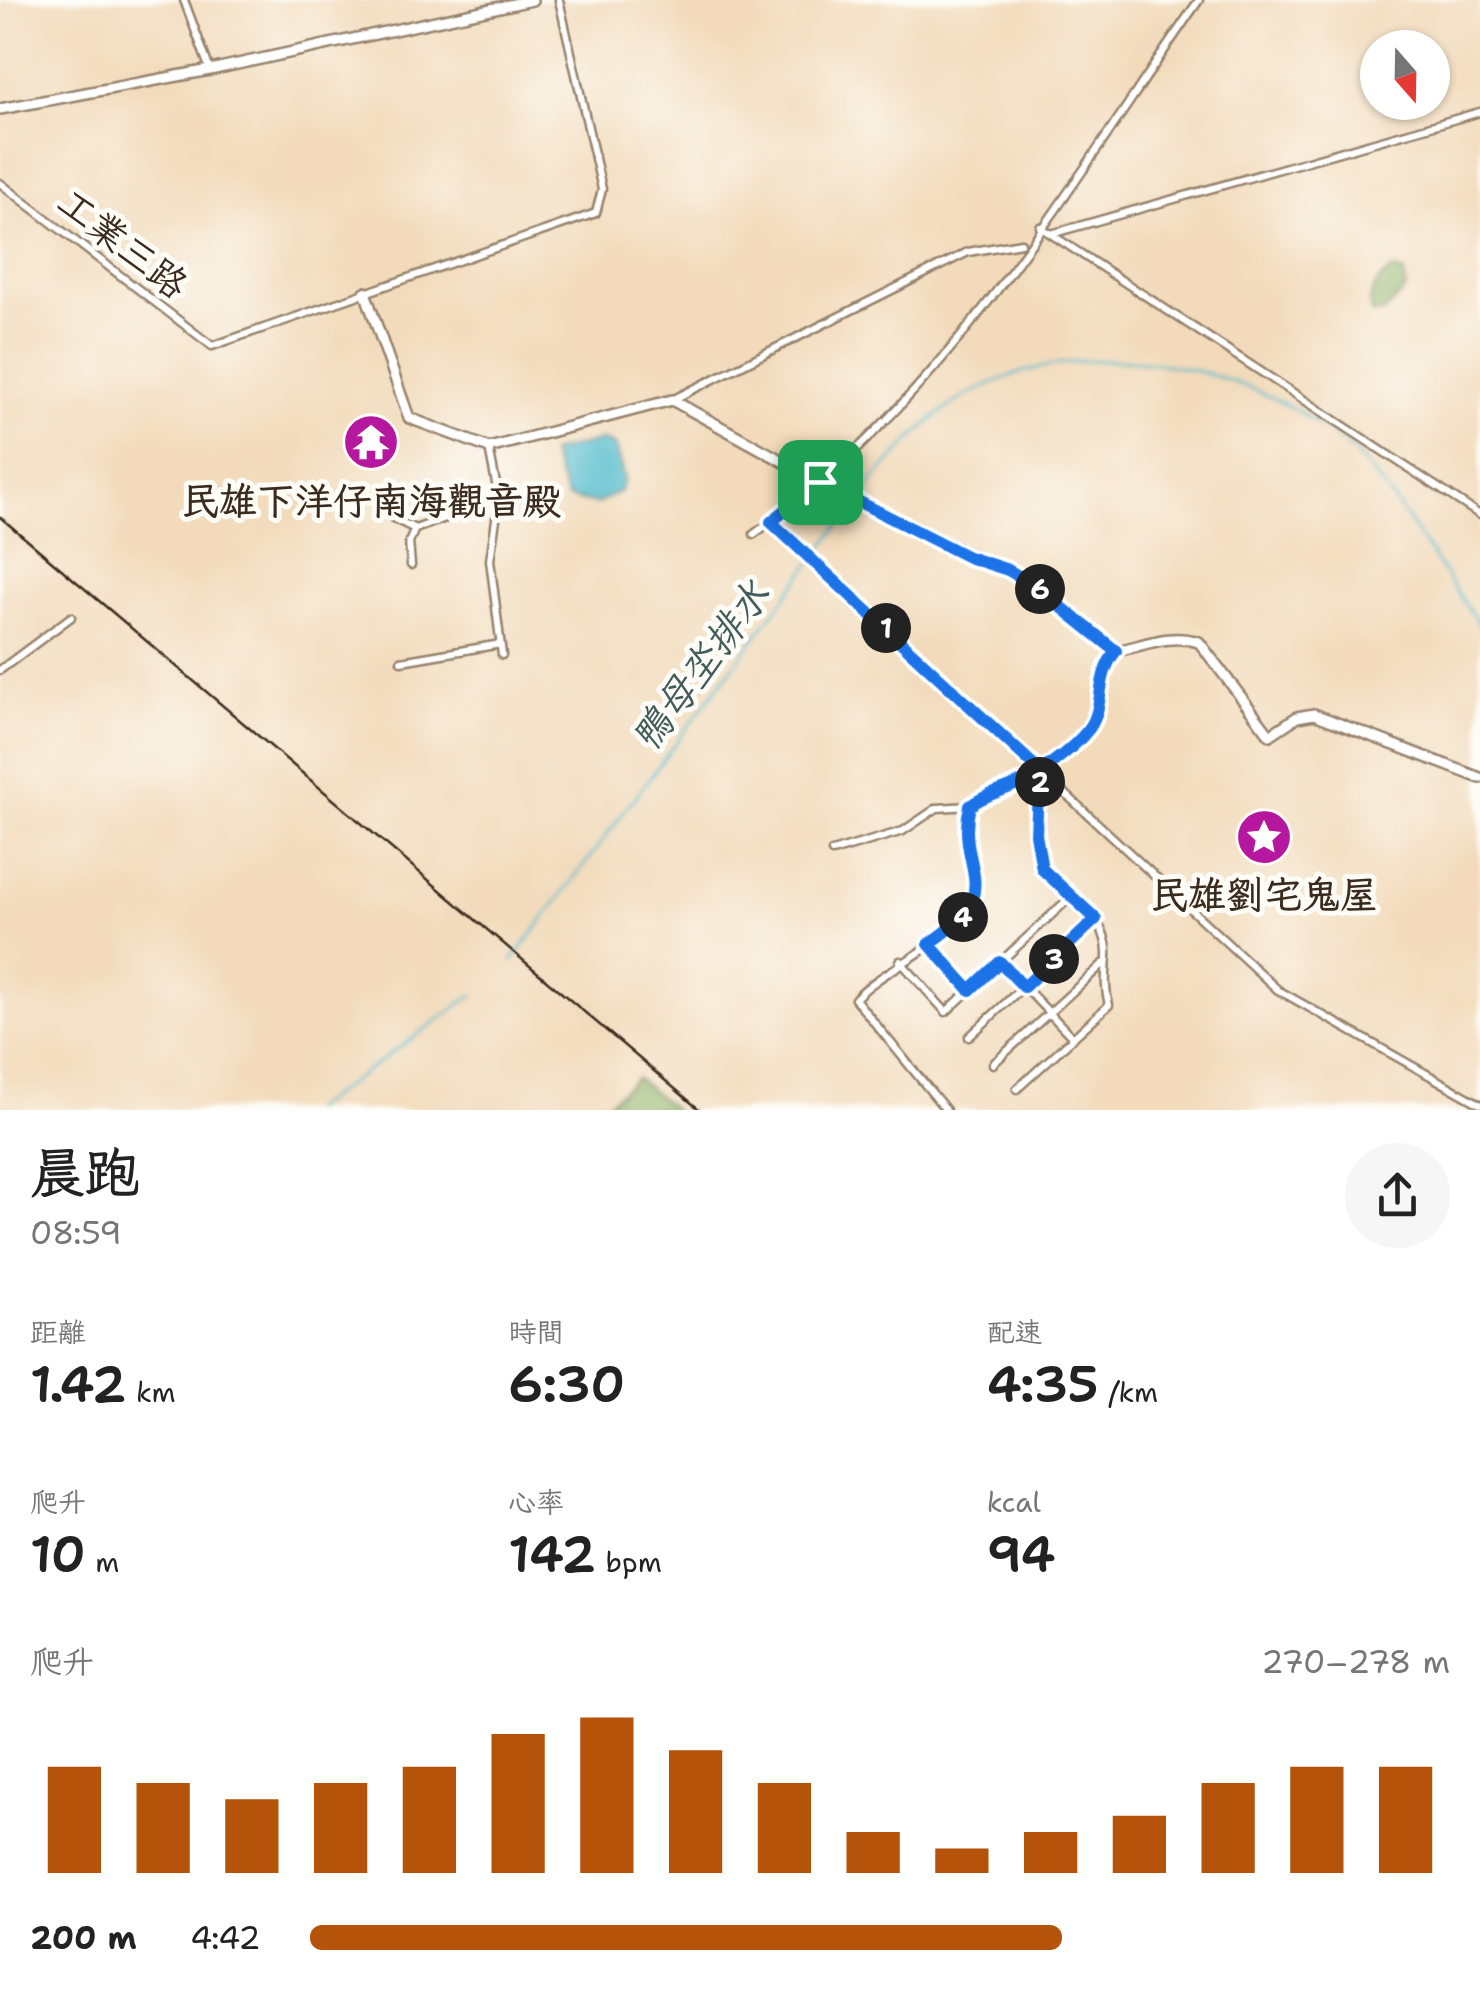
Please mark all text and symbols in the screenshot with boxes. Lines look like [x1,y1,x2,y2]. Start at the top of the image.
north arrow [1360,30,1450,120]
map controls [1360,30,1450,120]
street label: 工業三路 [47,176,199,310]
temple icon: 民雄下洋仔南海觀音殿 [341,412,401,472]
pin [778,440,863,525]
icon: arrive [793,455,848,510]
place label: 民雄下洋仔南海觀音殿 [181,475,561,526]
pin: 6 [1015,564,1065,614]
water label: 鴨母坔排水 [618,569,782,762]
text: 6 [1030,570,1050,608]
pin: 1 [861,603,911,653]
text: 1 [880,609,892,647]
pin: 2 [1015,757,1065,807]
text: 2 [1030,763,1050,801]
place icon: 民雄劉宅鬼屋 [1234,807,1294,867]
place label: 民雄劉宅鬼屋 [1150,869,1378,920]
pin: 4 [938,892,988,942]
text: 4 [953,898,973,936]
pin: 3 [1029,934,1079,984]
text: 3 [1044,940,1064,978]
text: 晨跑 [30,1136,140,1210]
button: share [1345,1143,1450,1248]
text: 08:59 [30,1211,122,1254]
text: 距離 [30,1313,86,1351]
text: 時間 [508,1313,564,1351]
text: 配速 [987,1313,1043,1351]
text: 1.42 [30,1351,127,1418]
text: 6:30 [508,1351,625,1418]
text: 4:35 [987,1351,1099,1418]
text: km [127,1373,176,1411]
text: /km [1099,1373,1158,1411]
text: 爬升 [30,1483,86,1521]
text: 心率 [508,1483,564,1521]
text: kcal [987,1483,1041,1521]
text: 10 [30,1521,86,1588]
text: 142 [508,1521,596,1588]
text: 94 [987,1521,1056,1588]
text: m [86,1543,119,1581]
text: bpm [596,1543,662,1581]
text: 爬升 [30,1640,94,1683]
text: 270–278 m [1261,1640,1450,1683]
text: 200 m [30,1916,137,1959]
text: 4:42 [190,1916,261,1959]

